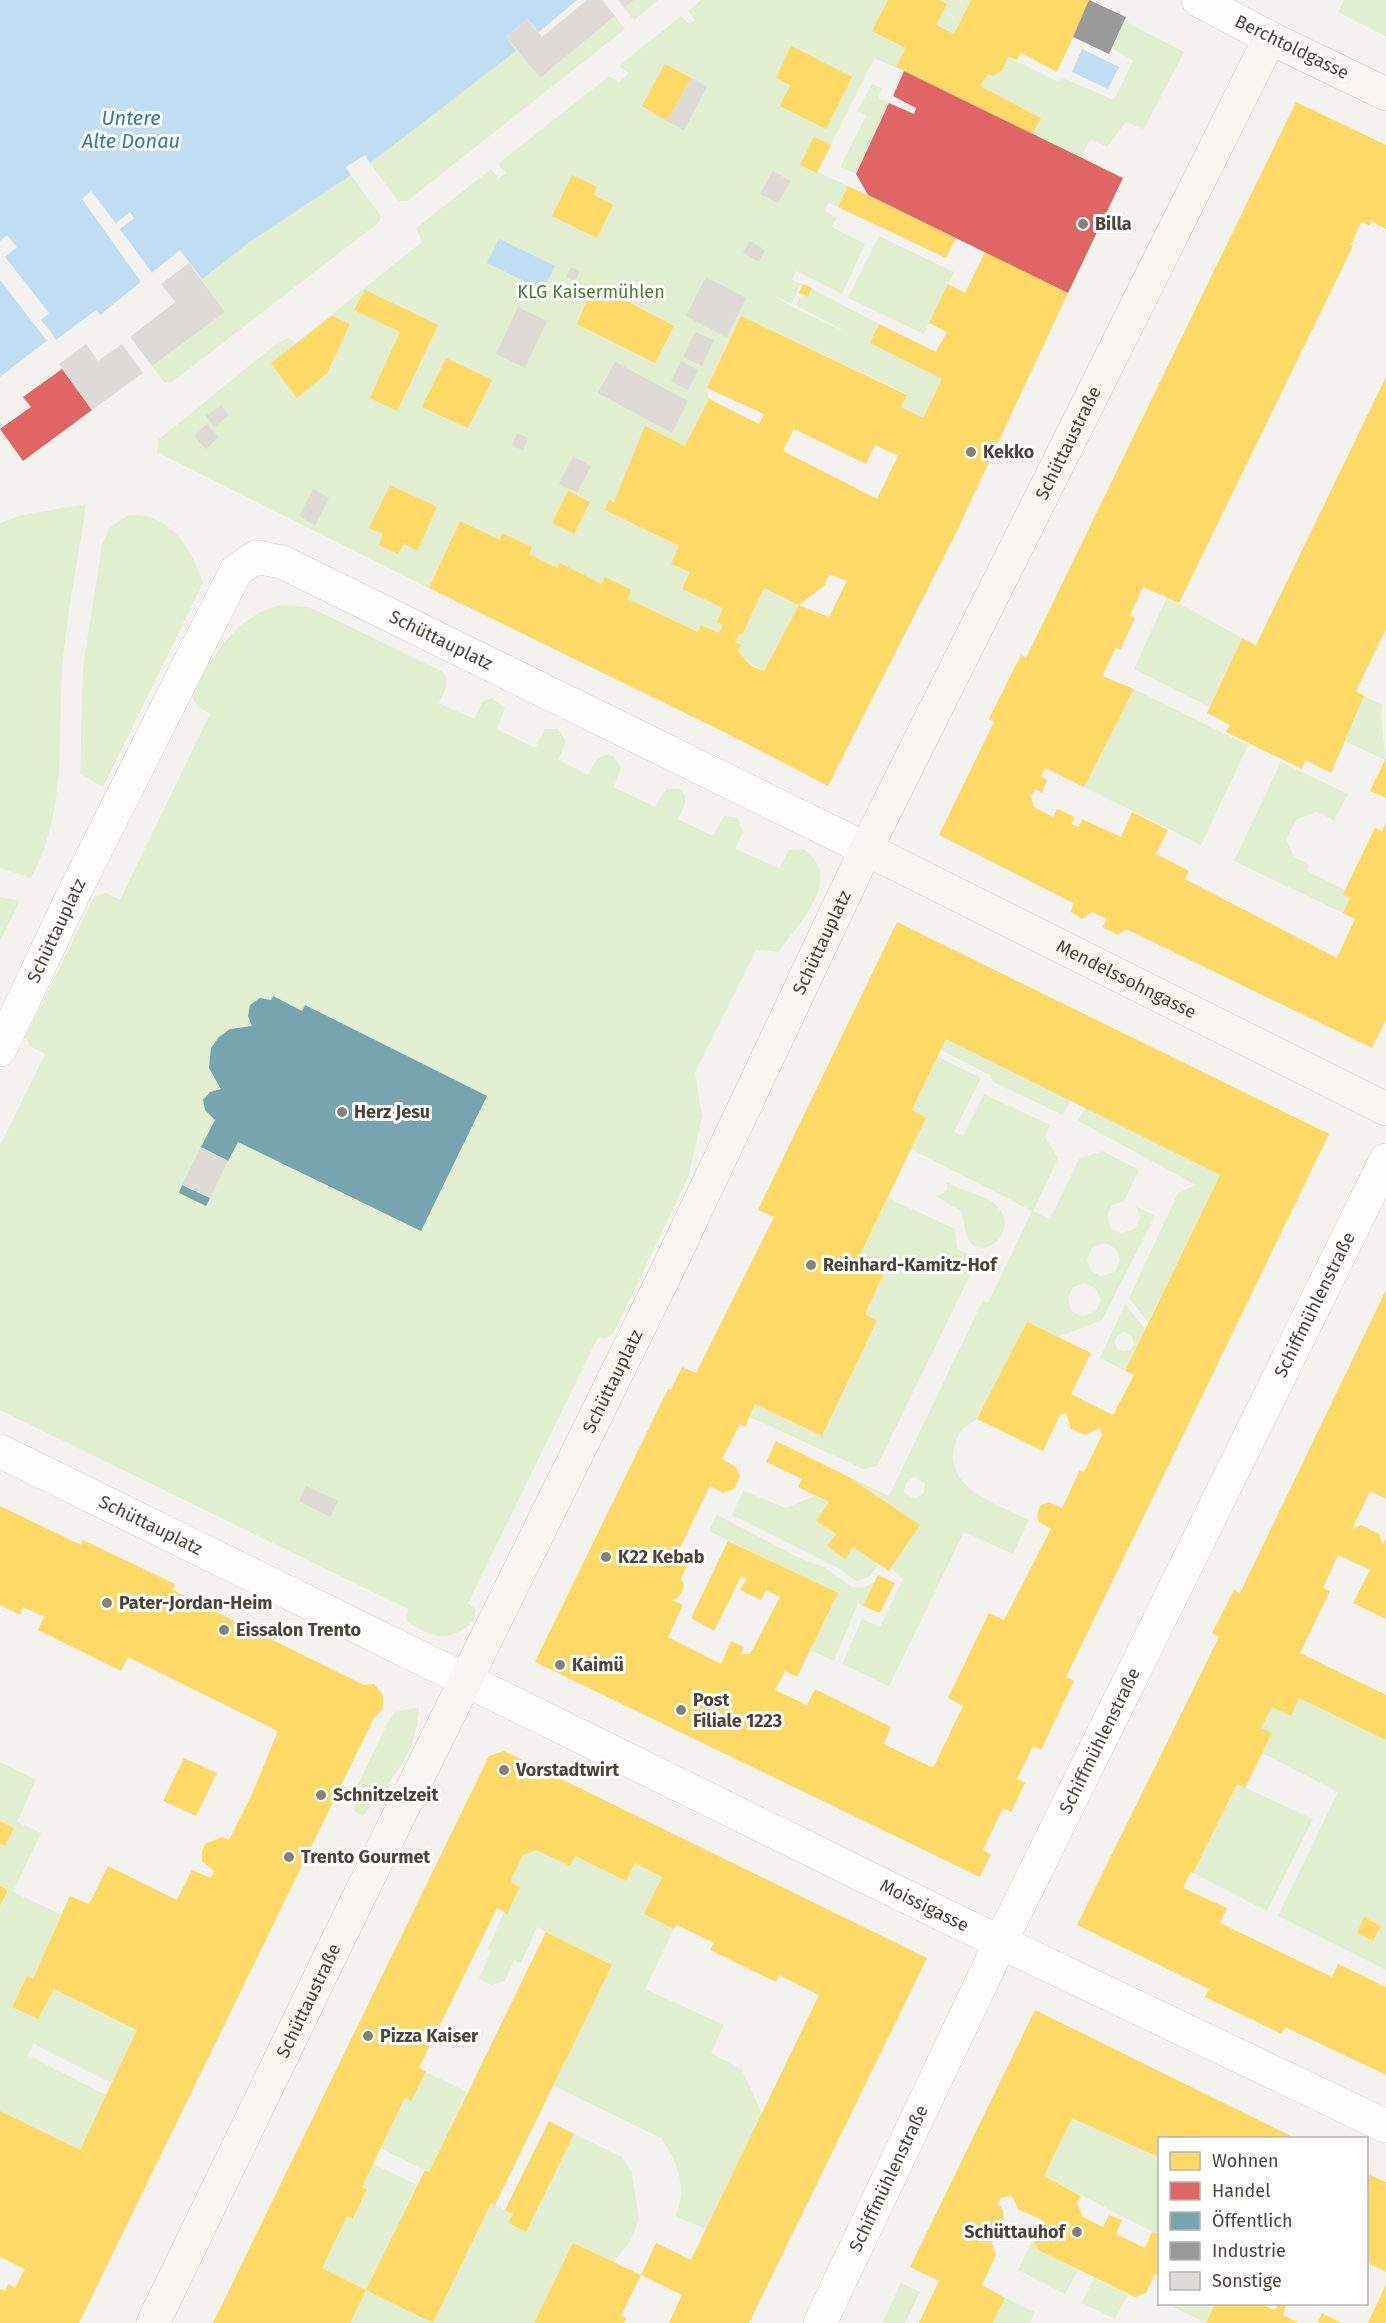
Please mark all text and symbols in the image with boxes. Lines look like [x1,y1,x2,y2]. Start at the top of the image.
street label: Berchtoldgasse [1231,10,1353,84]
water label: Untere Alte Donau [81,106,180,153]
place label: Billa [1095,213,1132,235]
marker: Billa [1076,217,1090,231]
park label: KLG Kaisermühlen [517,281,665,303]
street label: Schüttaustraße [1031,383,1106,503]
place label: Kekko [983,441,1034,463]
marker: Kekko [964,445,978,459]
street label: Schüttauplatz [386,605,496,675]
street label: Schüttauplatz [22,875,91,986]
street label: Schüttauplatz [788,887,856,998]
street label: Mendelssohngasse [1053,935,1200,1023]
place label: Herz Jesu [354,1101,430,1123]
marker: Herz Jesu [335,1105,349,1119]
street label: Schiffmühlenstraße [1269,1228,1360,1381]
place label: Reinhard-Kamitz-Hof [823,1254,998,1276]
marker: Reinhard-Kamitz-Hof [804,1258,818,1272]
street label: Schüttauplatz [578,1326,648,1437]
street label: Schüttauplatz [95,1490,206,1560]
place label: K22 Kebab [618,1546,705,1568]
marker: K22 Kebab [599,1550,613,1564]
place label: Pater-Jordan-Heim [119,1592,273,1614]
marker: Pater-Jordan-Heim [100,1596,114,1610]
place label: Eissalon Trento [236,1619,361,1641]
marker: Eissalon Trento [217,1623,231,1637]
place label: Kaimü [572,1654,624,1676]
marker: Kaimü [553,1658,567,1672]
street label: Schiffmühlenstraße [1055,1664,1145,1817]
place label: Post Filiale 1223 [693,1689,782,1732]
marker: Post Filiale 1223 [674,1703,688,1717]
place label: Vorstadtwirt [515,1759,620,1781]
marker: Vorstadtwirt [497,1763,511,1777]
place label: Schnitzelzeit [333,1784,439,1806]
marker: Schnitzelzeit [314,1788,328,1802]
place label: Trento Gourmet [301,1846,431,1868]
marker: Trento Gourmet [282,1850,296,1864]
street label: Moissigasse [876,1874,972,1937]
street label: Schüttaustraße [272,1940,346,2061]
place label: Pizza Kaiser [380,2025,479,2047]
marker: Pizza Kaiser [361,2029,375,2043]
street label: Schiffmühlenstraße [844,2102,933,2255]
legend [1158,2137,1368,2305]
text: Wohnen [1212,2150,1279,2172]
text: Handel [1212,2180,1270,2202]
text: Öffentlich [1212,2210,1293,2232]
place label: Schüttauhof [964,2221,1067,2243]
marker: Schüttauhof [1070,2225,1084,2239]
text: Industrie [1212,2240,1286,2262]
text: Sonstige [1212,2270,1282,2292]

